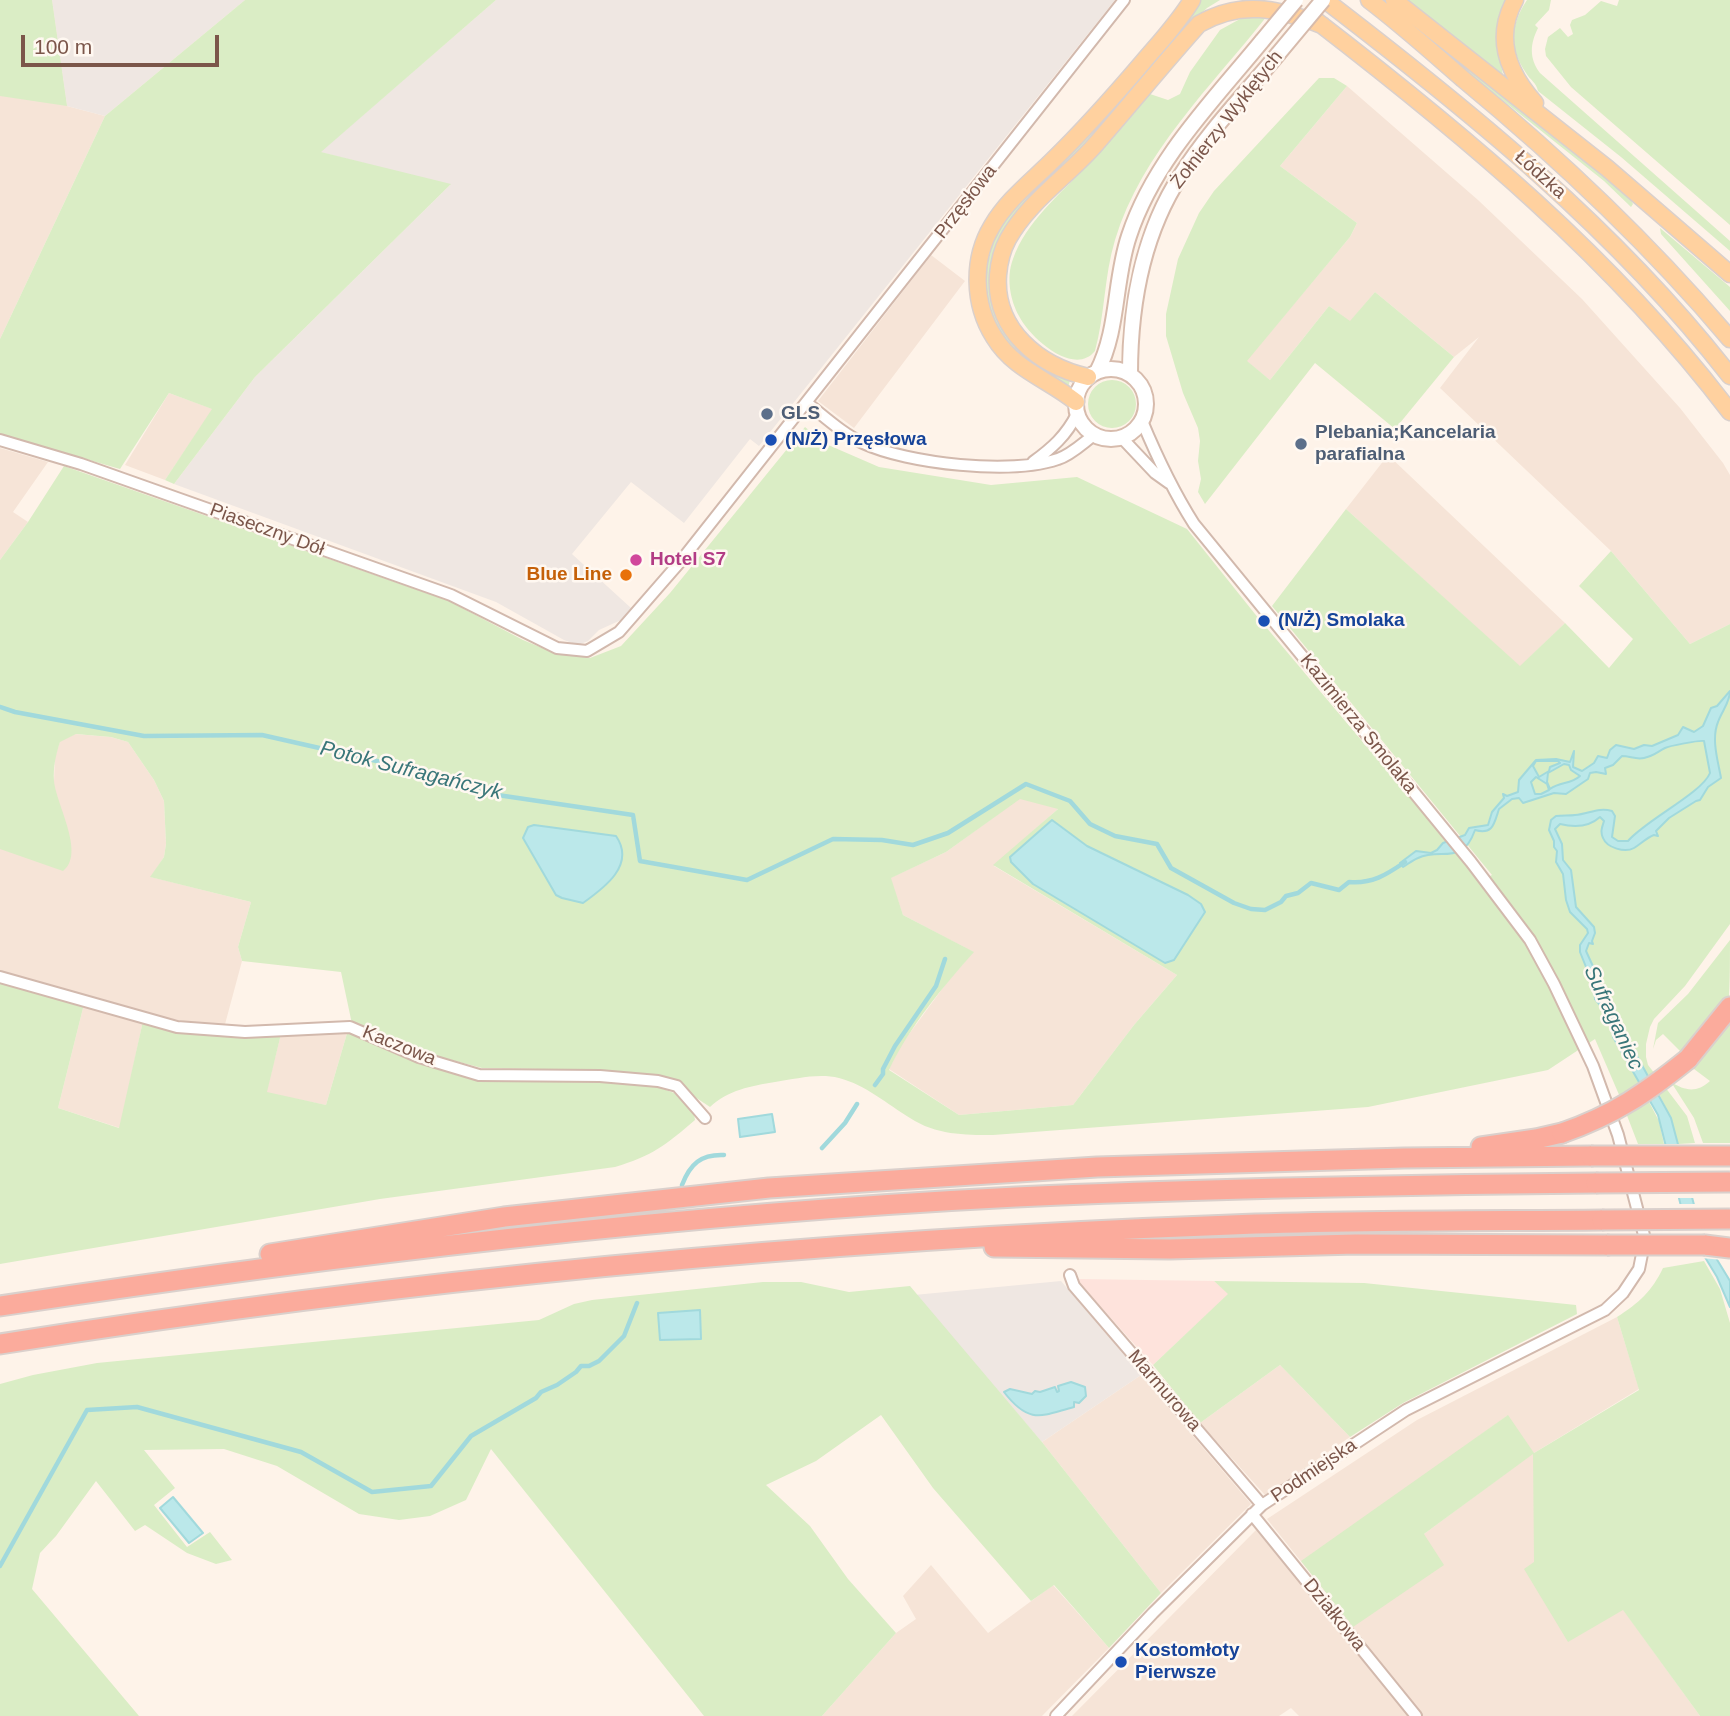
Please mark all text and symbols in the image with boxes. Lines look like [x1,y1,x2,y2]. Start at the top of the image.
scale bar [24,21,222,65]
text: 100 m [34,35,92,58]
street label: Żołnierzy Wyklętych [1166,46,1288,194]
street label: Łódzka [1510,146,1570,204]
street label: Przęsłowa [930,160,1002,244]
place label: GLS [781,403,820,425]
marker: GLS [759,406,775,422]
place label: Plebania;Kancelaria parafialna [1315,422,1496,466]
place label: (N/Ż) Przęsłowa [785,429,926,451]
marker: (N/Ż) Przęsłowa [763,432,779,448]
marker: Plebania;Kancelaria parafialna [1293,436,1309,452]
street label: Piaseczny Dół [207,499,327,561]
place label: Hotel S7 [650,549,726,571]
marker: Hotel S7 [628,552,644,568]
place label: Blue Line [526,564,612,586]
marker: Blue Line [618,567,634,583]
place label: (N/Ż) Smolaka [1278,610,1405,632]
marker: (N/Ż) Smolaka [1256,613,1272,629]
street label: Kazimierza Smolaka [1295,650,1421,798]
water label: Potok Sufragańczyk [317,736,505,806]
water label: Sufraganiec [1578,962,1648,1074]
street label: Kaczowa [359,1021,439,1071]
street label: Marmurowa [1122,1346,1206,1436]
street label: Podmiejska [1267,1434,1361,1508]
street label: Działkowa [1298,1574,1370,1656]
place label: Kostomłoty Pierwsze [1135,1640,1240,1684]
marker: Kostomłoty Pierwsze [1113,1654,1129,1670]

